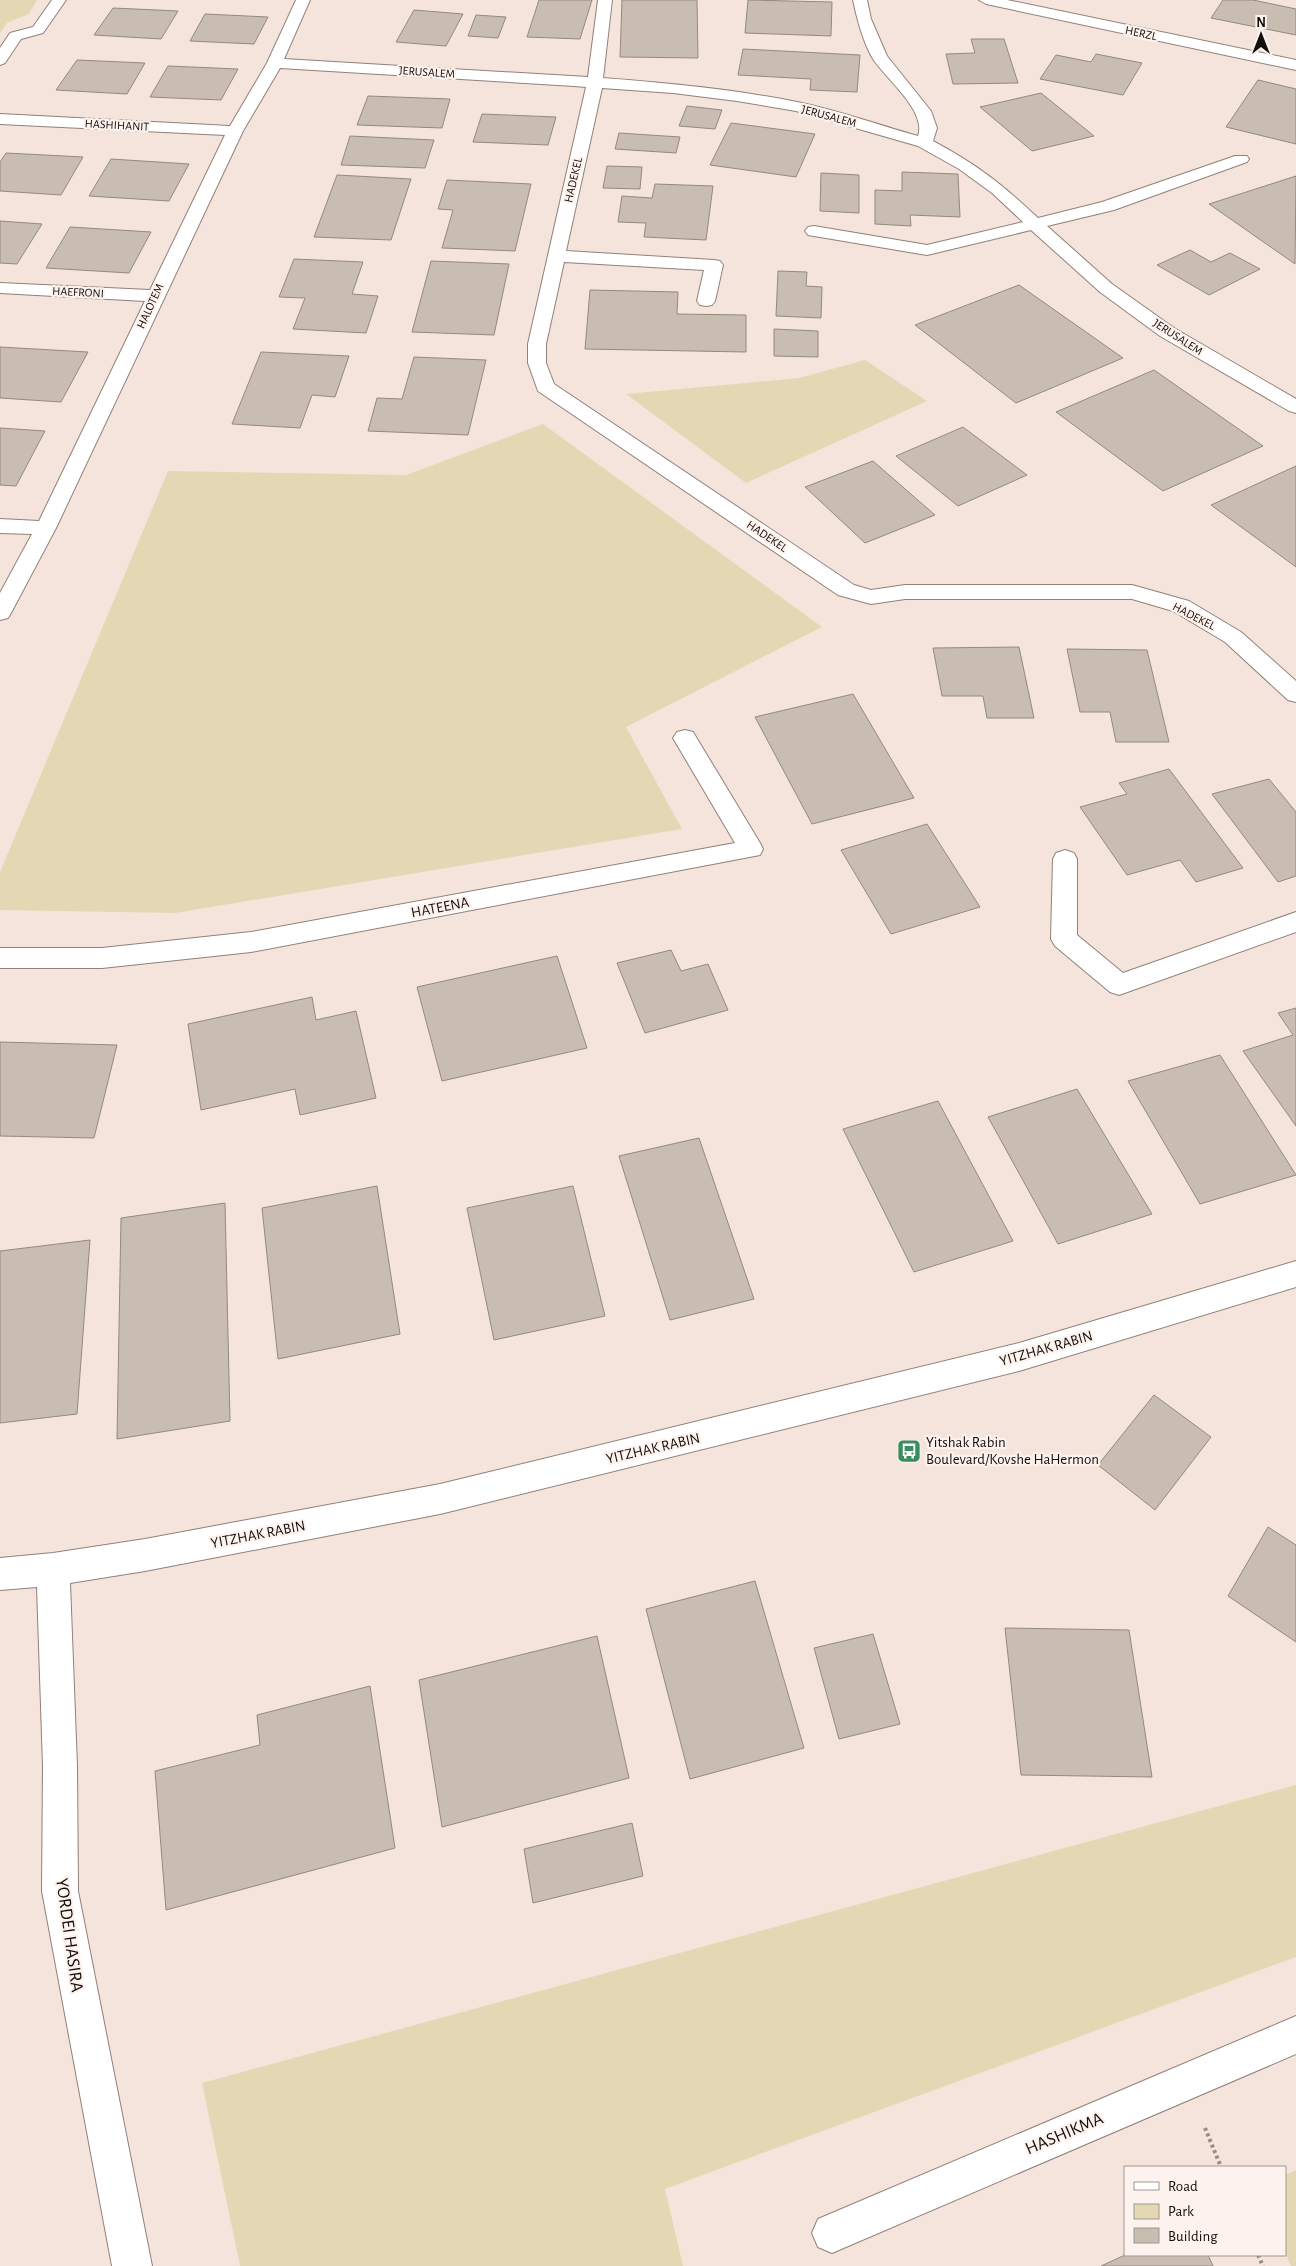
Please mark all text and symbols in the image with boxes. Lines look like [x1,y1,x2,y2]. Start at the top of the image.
north arrow [1236,10,1286,60]
text: N [1256,16,1266,30]
street label: HERZL [1124,24,1158,42]
street label: JERUSALEM [399,64,455,80]
street label: JERUSALEM [800,103,858,129]
street label: HASHIHANIT [84,117,150,133]
street label: HADEKEL [562,156,584,204]
street label: HALOTEM [134,282,166,330]
street label: HAEFRONI [52,285,104,299]
street label: JERUSALEM [1151,317,1205,357]
street label: HADEKEL [745,518,789,554]
street label: HADEKEL [1171,600,1217,632]
street label: HATEENA [410,894,471,920]
street label: YITZHAK RABIN [998,1328,1094,1369]
street label: YITZHAK RABIN [605,1430,702,1467]
place label: Yitshak Rabin Boulevard/Kovshe HaHermon [926,1435,1099,1467]
bus stop icon: Yitshak Rabin Boulevard/Kovshe HaHermon [896,1438,922,1464]
street label: YITZHAK RABIN [210,1518,307,1551]
street label: YORDEI HASIRA [52,1877,86,1994]
street label: HASHIKMA [1023,2109,1107,2158]
legend [1124,2166,1286,2256]
text: Road [1168,2179,1198,2194]
text: Park [1168,2204,1194,2219]
text: Building [1168,2229,1218,2244]

